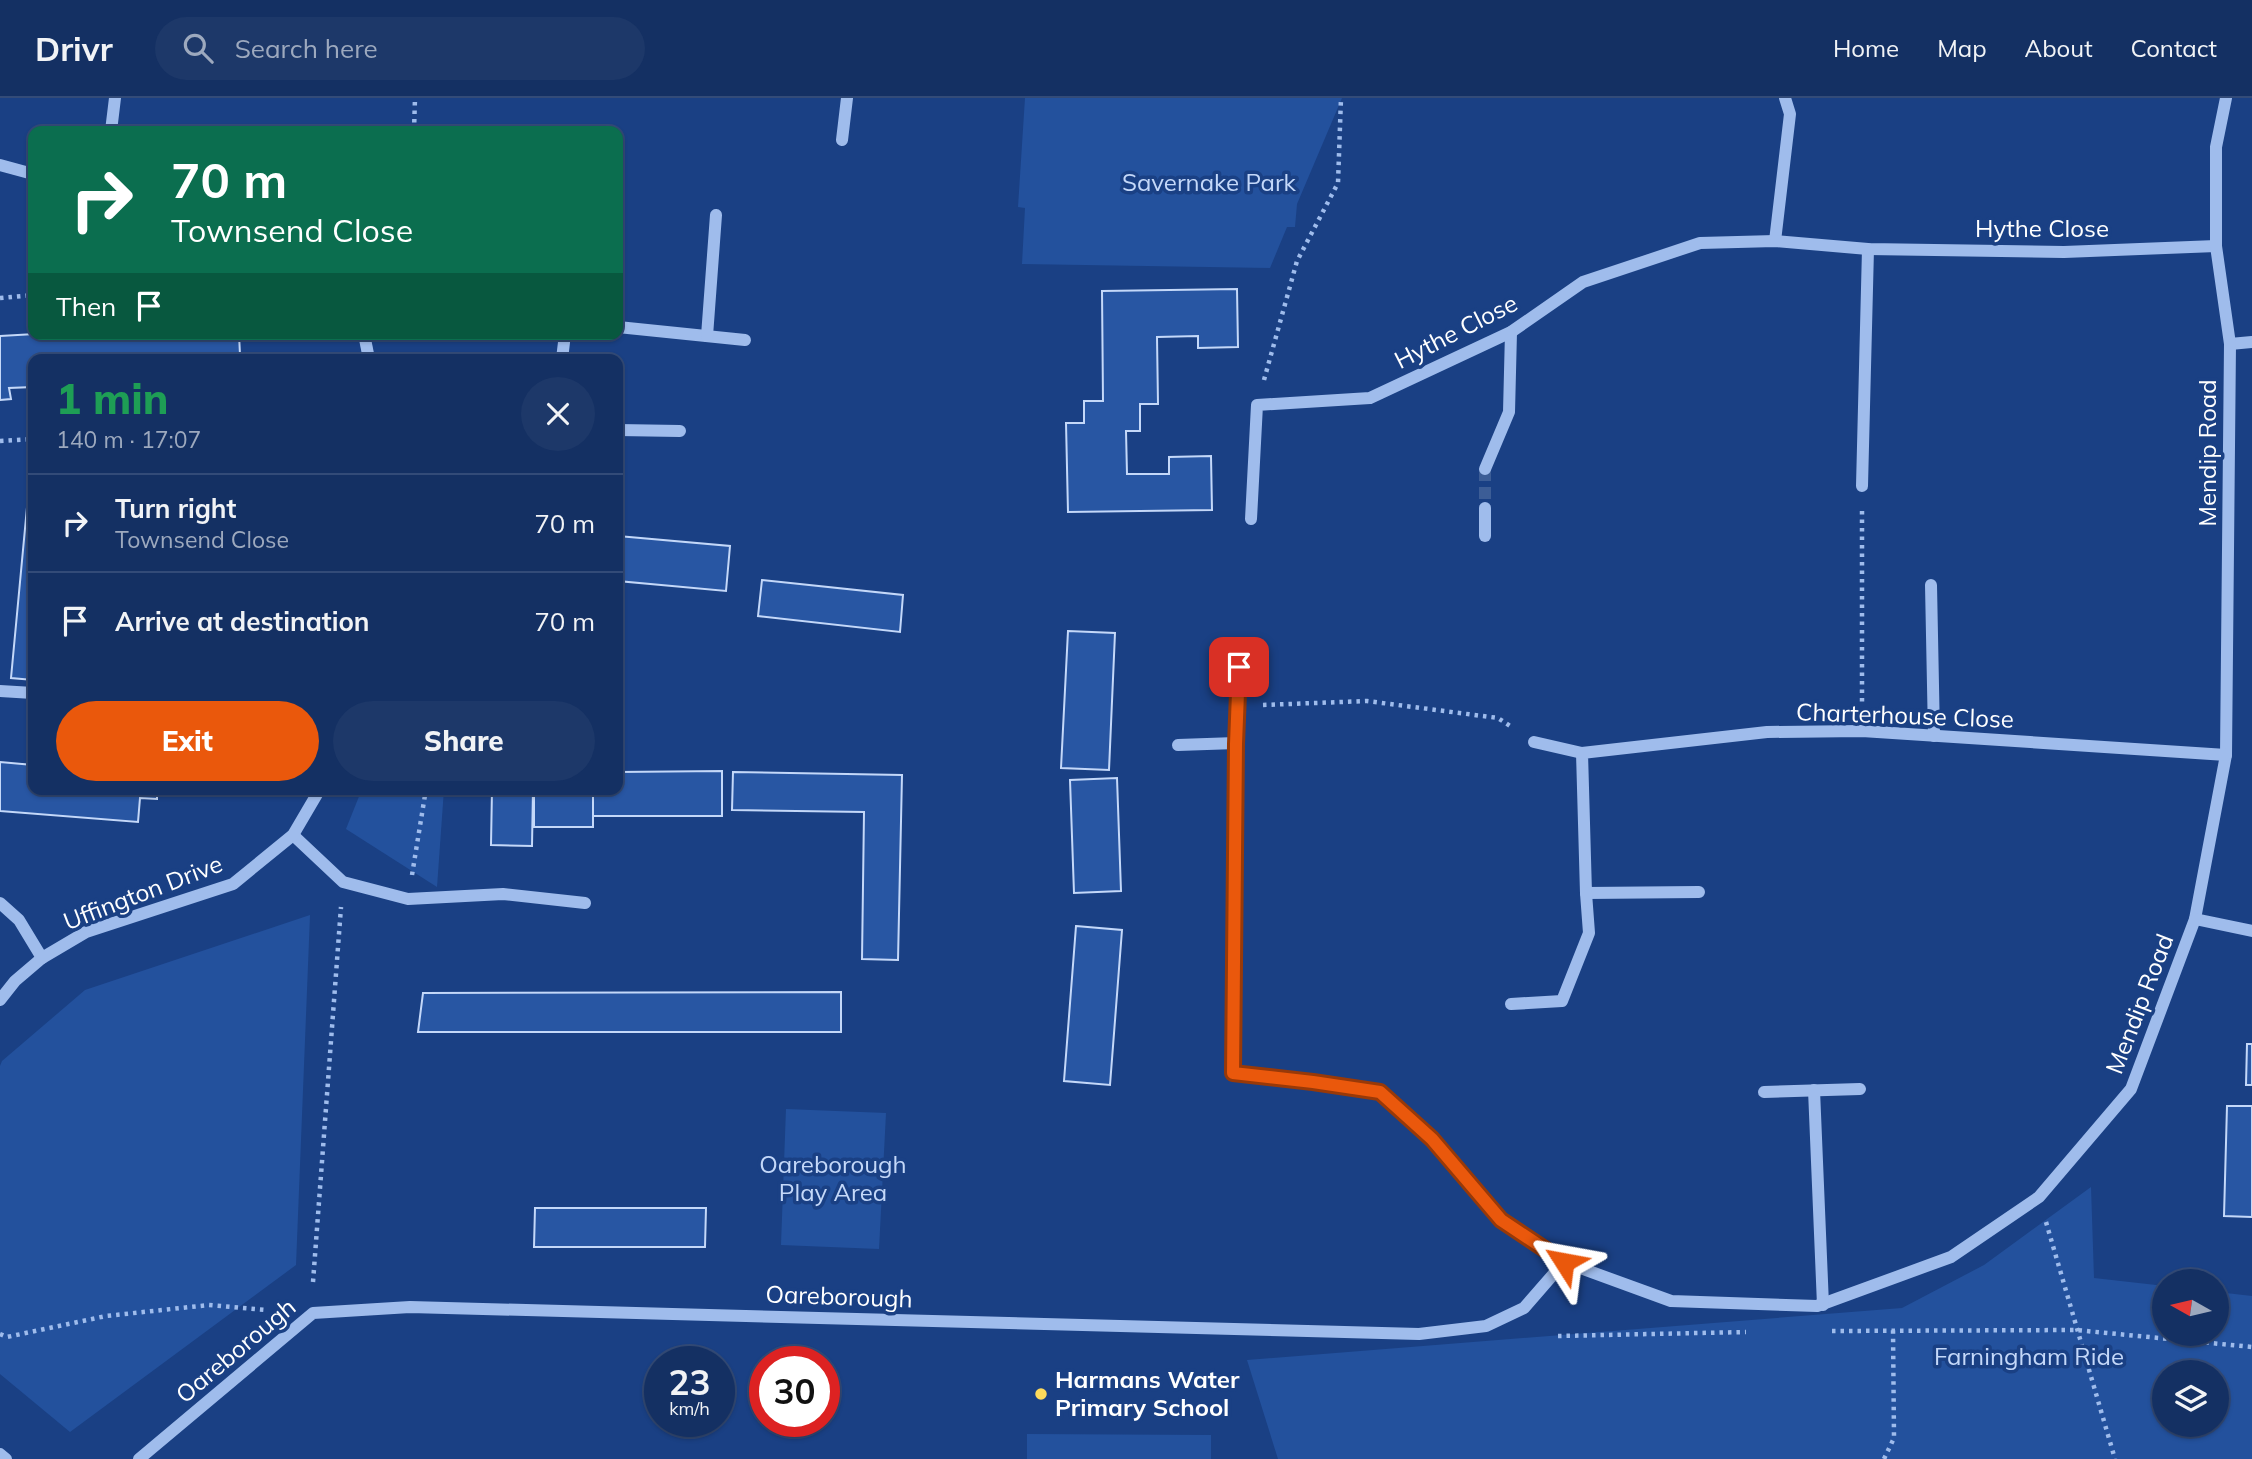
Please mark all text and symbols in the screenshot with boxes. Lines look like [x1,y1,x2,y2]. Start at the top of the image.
search box [155,17,645,80]
text: Drivr [35,28,113,69]
icon: search [179,29,217,67]
text: Search here [235,32,378,65]
text: Home [1833,33,1899,63]
text: Map [1937,33,1987,63]
text: About [2025,33,2093,63]
text: Contact [2131,33,2217,63]
text: 70 m [171,149,287,210]
icon: right [56,154,147,245]
park label: Savernake Park [1122,167,1297,197]
text: Townsend Close [171,210,413,250]
street label: Hythe Close [1975,213,2109,243]
icon: arrive [130,287,168,325]
street label: Hythe Close [1389,287,1522,375]
text: Then [56,290,116,323]
text: 1 min [56,372,169,425]
button: close [521,377,595,451]
street label: Mendip Road [2192,379,2222,527]
text: 140 m · 17:07 [56,425,201,454]
text: Turn right [115,492,236,525]
icon: right [56,504,94,542]
text: 70 m [534,507,595,540]
text: Townsend Close [115,525,289,554]
icon: arrive [56,602,94,640]
text: Arrive at destination [115,605,370,638]
text: 70 m [534,605,595,638]
pin [1209,637,1269,697]
icon: arrive [1220,648,1258,686]
street label: Charterhouse Close [1796,696,2014,734]
button: Exit [56,701,319,781]
button: Share [333,701,595,781]
street label: Uffington Drive [59,848,226,936]
street label: Mendip Road [2099,929,2179,1078]
park label: Oareborough Play Area [759,1149,907,1207]
position arrow [1527,1225,1601,1299]
north arrow [2152,1269,2230,1346]
map controls [2152,1269,2229,1437]
street label: Oareborough [765,1278,913,1314]
street label: Oareborough [169,1291,301,1409]
park label: Farningham Ride [1934,1341,2124,1371]
speed limit sign: 30 [749,1346,840,1437]
text: 23 [668,1360,711,1404]
button: layers [2152,1360,2229,1437]
place label: Harmans Water Primary School [1055,1364,1240,1422]
marker: Harmans Water Primary School [1033,1386,1049,1402]
text: km/h [669,1397,710,1420]

